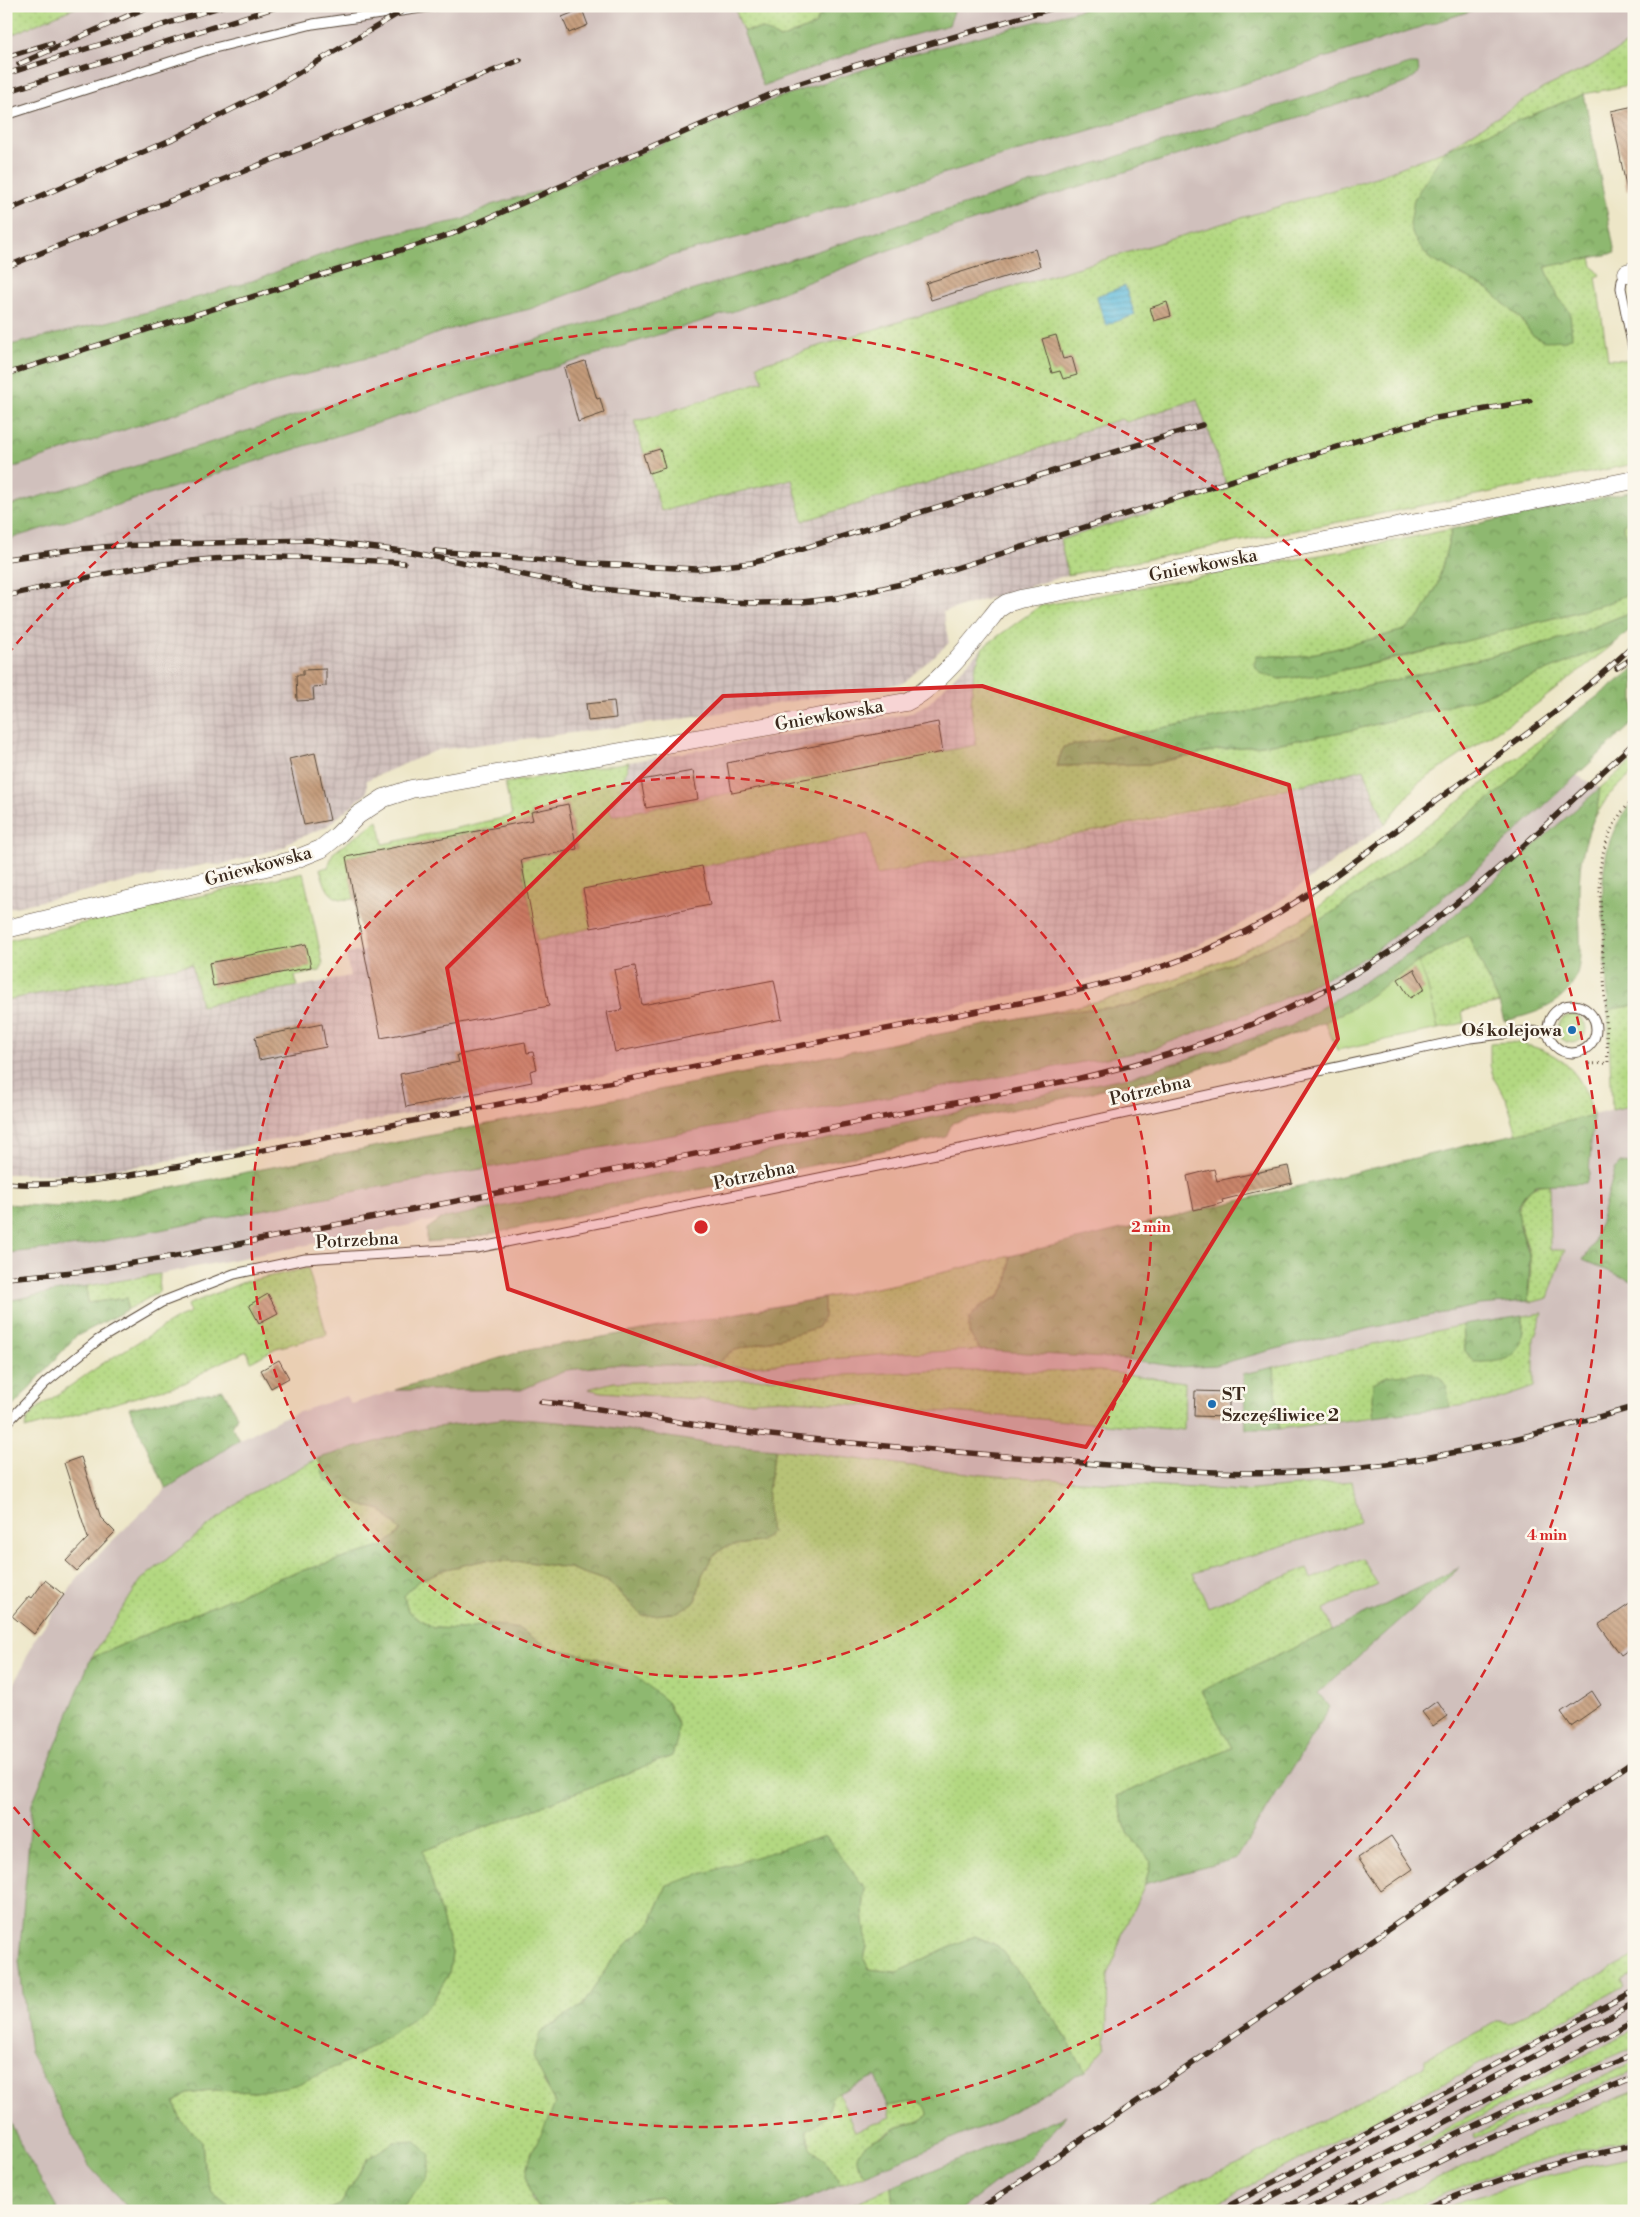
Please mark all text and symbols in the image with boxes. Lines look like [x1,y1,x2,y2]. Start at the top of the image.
street label: Gniewkowska [1147,544,1260,587]
street label: Gniewkowska [773,694,886,736]
street label: Gniewkowska [202,841,315,892]
place label: Oś kolejowa [1461,1019,1562,1042]
marker: Oś kolejowa [1566,1024,1578,1036]
street label: Potrzebna [1107,1070,1194,1111]
street label: Potrzebna [711,1155,798,1195]
centre of rings [692,1218,710,1236]
text: 2 min [1131,1218,1171,1237]
street label: Potrzebna [315,1227,400,1254]
place label: ST Szczęśliwice 2 [1222,1383,1339,1427]
marker: ST Szczęśliwice 2 [1206,1398,1218,1410]
text: 4 min [1527,1526,1568,1545]

